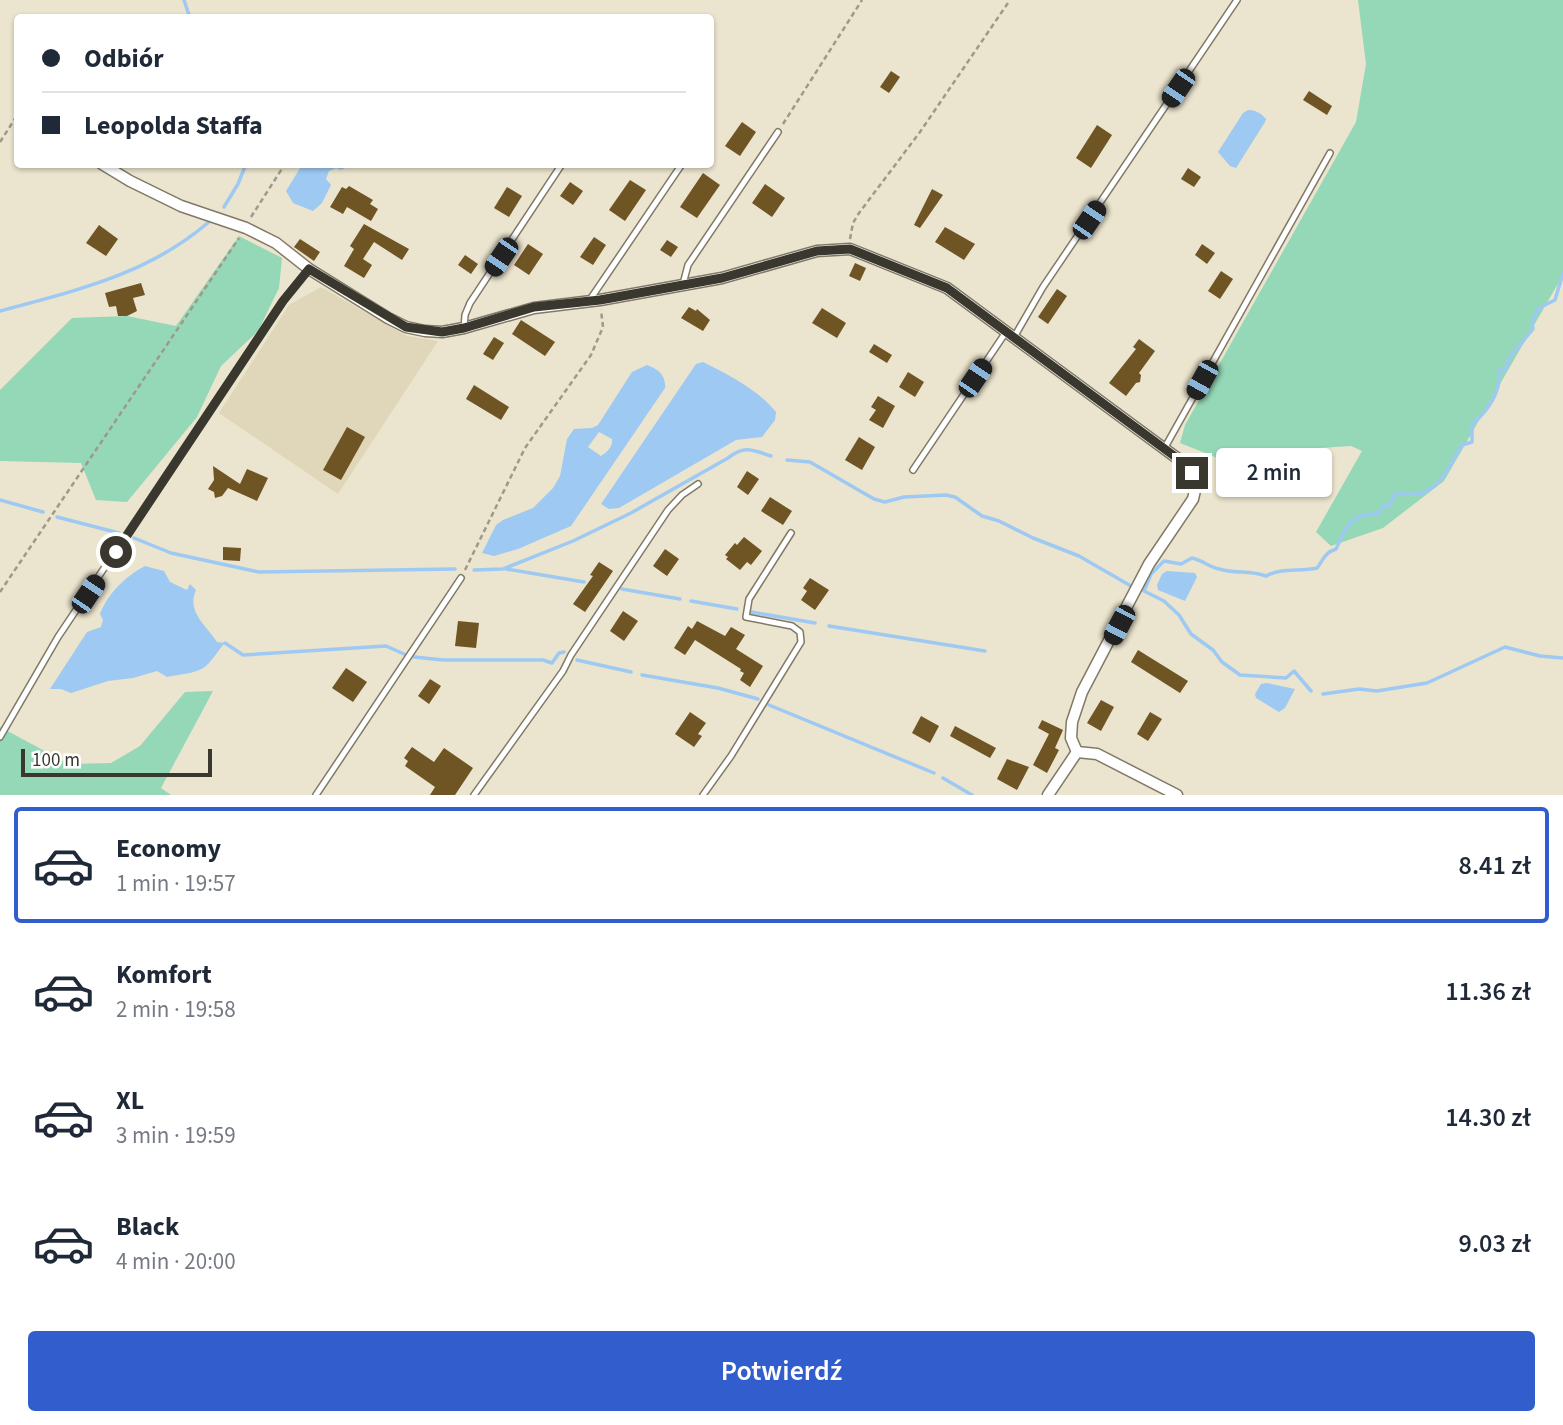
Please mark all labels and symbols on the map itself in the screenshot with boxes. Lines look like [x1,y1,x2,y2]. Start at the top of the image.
car [1158,65,1199,111]
car [1069,197,1110,243]
car [481,234,522,280]
car [955,355,996,401]
car [1183,357,1222,403]
callout: 2 min [1216,448,1332,498]
route end [1176,457,1208,489]
route start [100,536,132,568]
car [68,571,109,617]
car [1100,602,1139,648]
scale bar [21,746,212,778]

